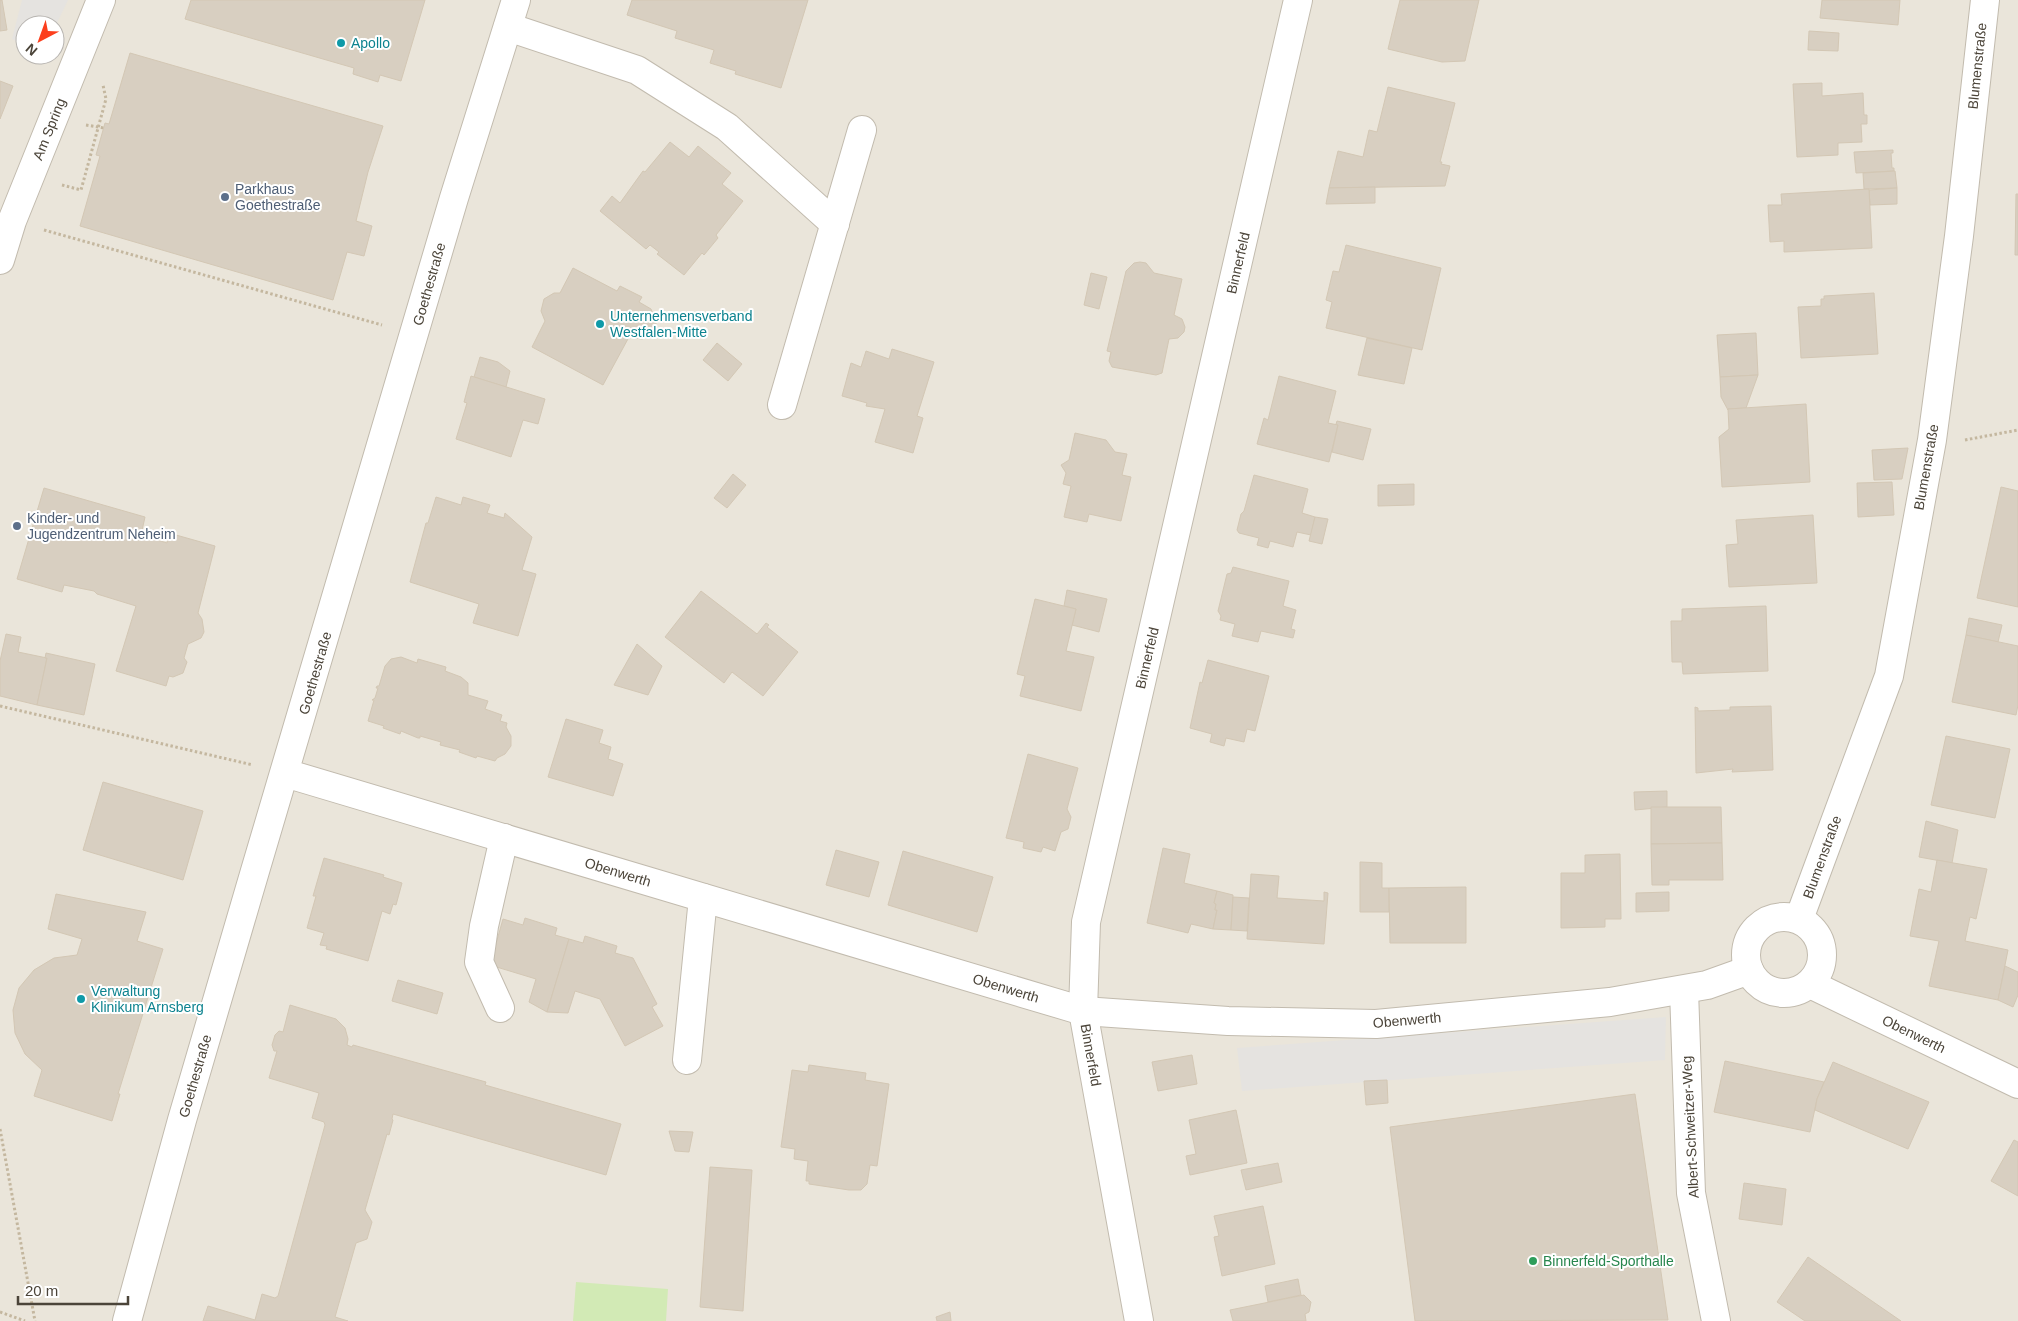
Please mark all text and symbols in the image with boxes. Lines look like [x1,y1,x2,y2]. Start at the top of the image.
north arrow [15,15,65,65]
street label: Blumenstraße [1964,22,1990,110]
place label: Apollo [351,35,390,51]
marker: Apollo [335,37,347,49]
text: N [22,40,41,59]
street label: Am Spring [29,96,69,162]
place label: Parkhaus Goethestraße [235,181,321,213]
marker: Parkhaus Goethestraße [219,191,231,203]
street label: Binnerfeld [1223,230,1253,296]
street label: Goethestraße [410,240,449,327]
place label: Unternehmensverband Westfalen-Mitte [610,308,752,340]
marker: Unternehmensverband Westfalen-Mitte [594,318,606,330]
street label: Blumenstraße [1911,422,1941,511]
place label: Kinder- und Jugendzentrum Neheim [27,510,176,542]
marker: Kinder- und Jugendzentrum Neheim [11,520,23,532]
street label: Binnerfeld [1132,625,1162,691]
street label: Goethestraße [296,629,335,716]
street label: Blumenstraße [1800,813,1844,901]
street label: Obenwerth [583,854,653,890]
street label: Obenwerth [971,970,1041,1006]
place label: Verwaltung Klinikum Arnsberg [91,983,204,1015]
marker: Verwaltung Klinikum Arnsberg [75,993,87,1005]
street label: Obenwerth [1372,1009,1442,1031]
street label: Obenwerth [1880,1012,1948,1056]
street label: Binnerfeld [1078,1023,1104,1087]
street label: Goethestraße [176,1032,215,1119]
street label: Albert-Schweitzer-Weg [1678,1055,1702,1199]
place label: Binnerfeld-Sporthalle [1543,1253,1674,1269]
marker: Binnerfeld-Sporthalle [1527,1255,1539,1267]
scale bar [18,1274,128,1306]
text: 20 m [25,1282,58,1299]

